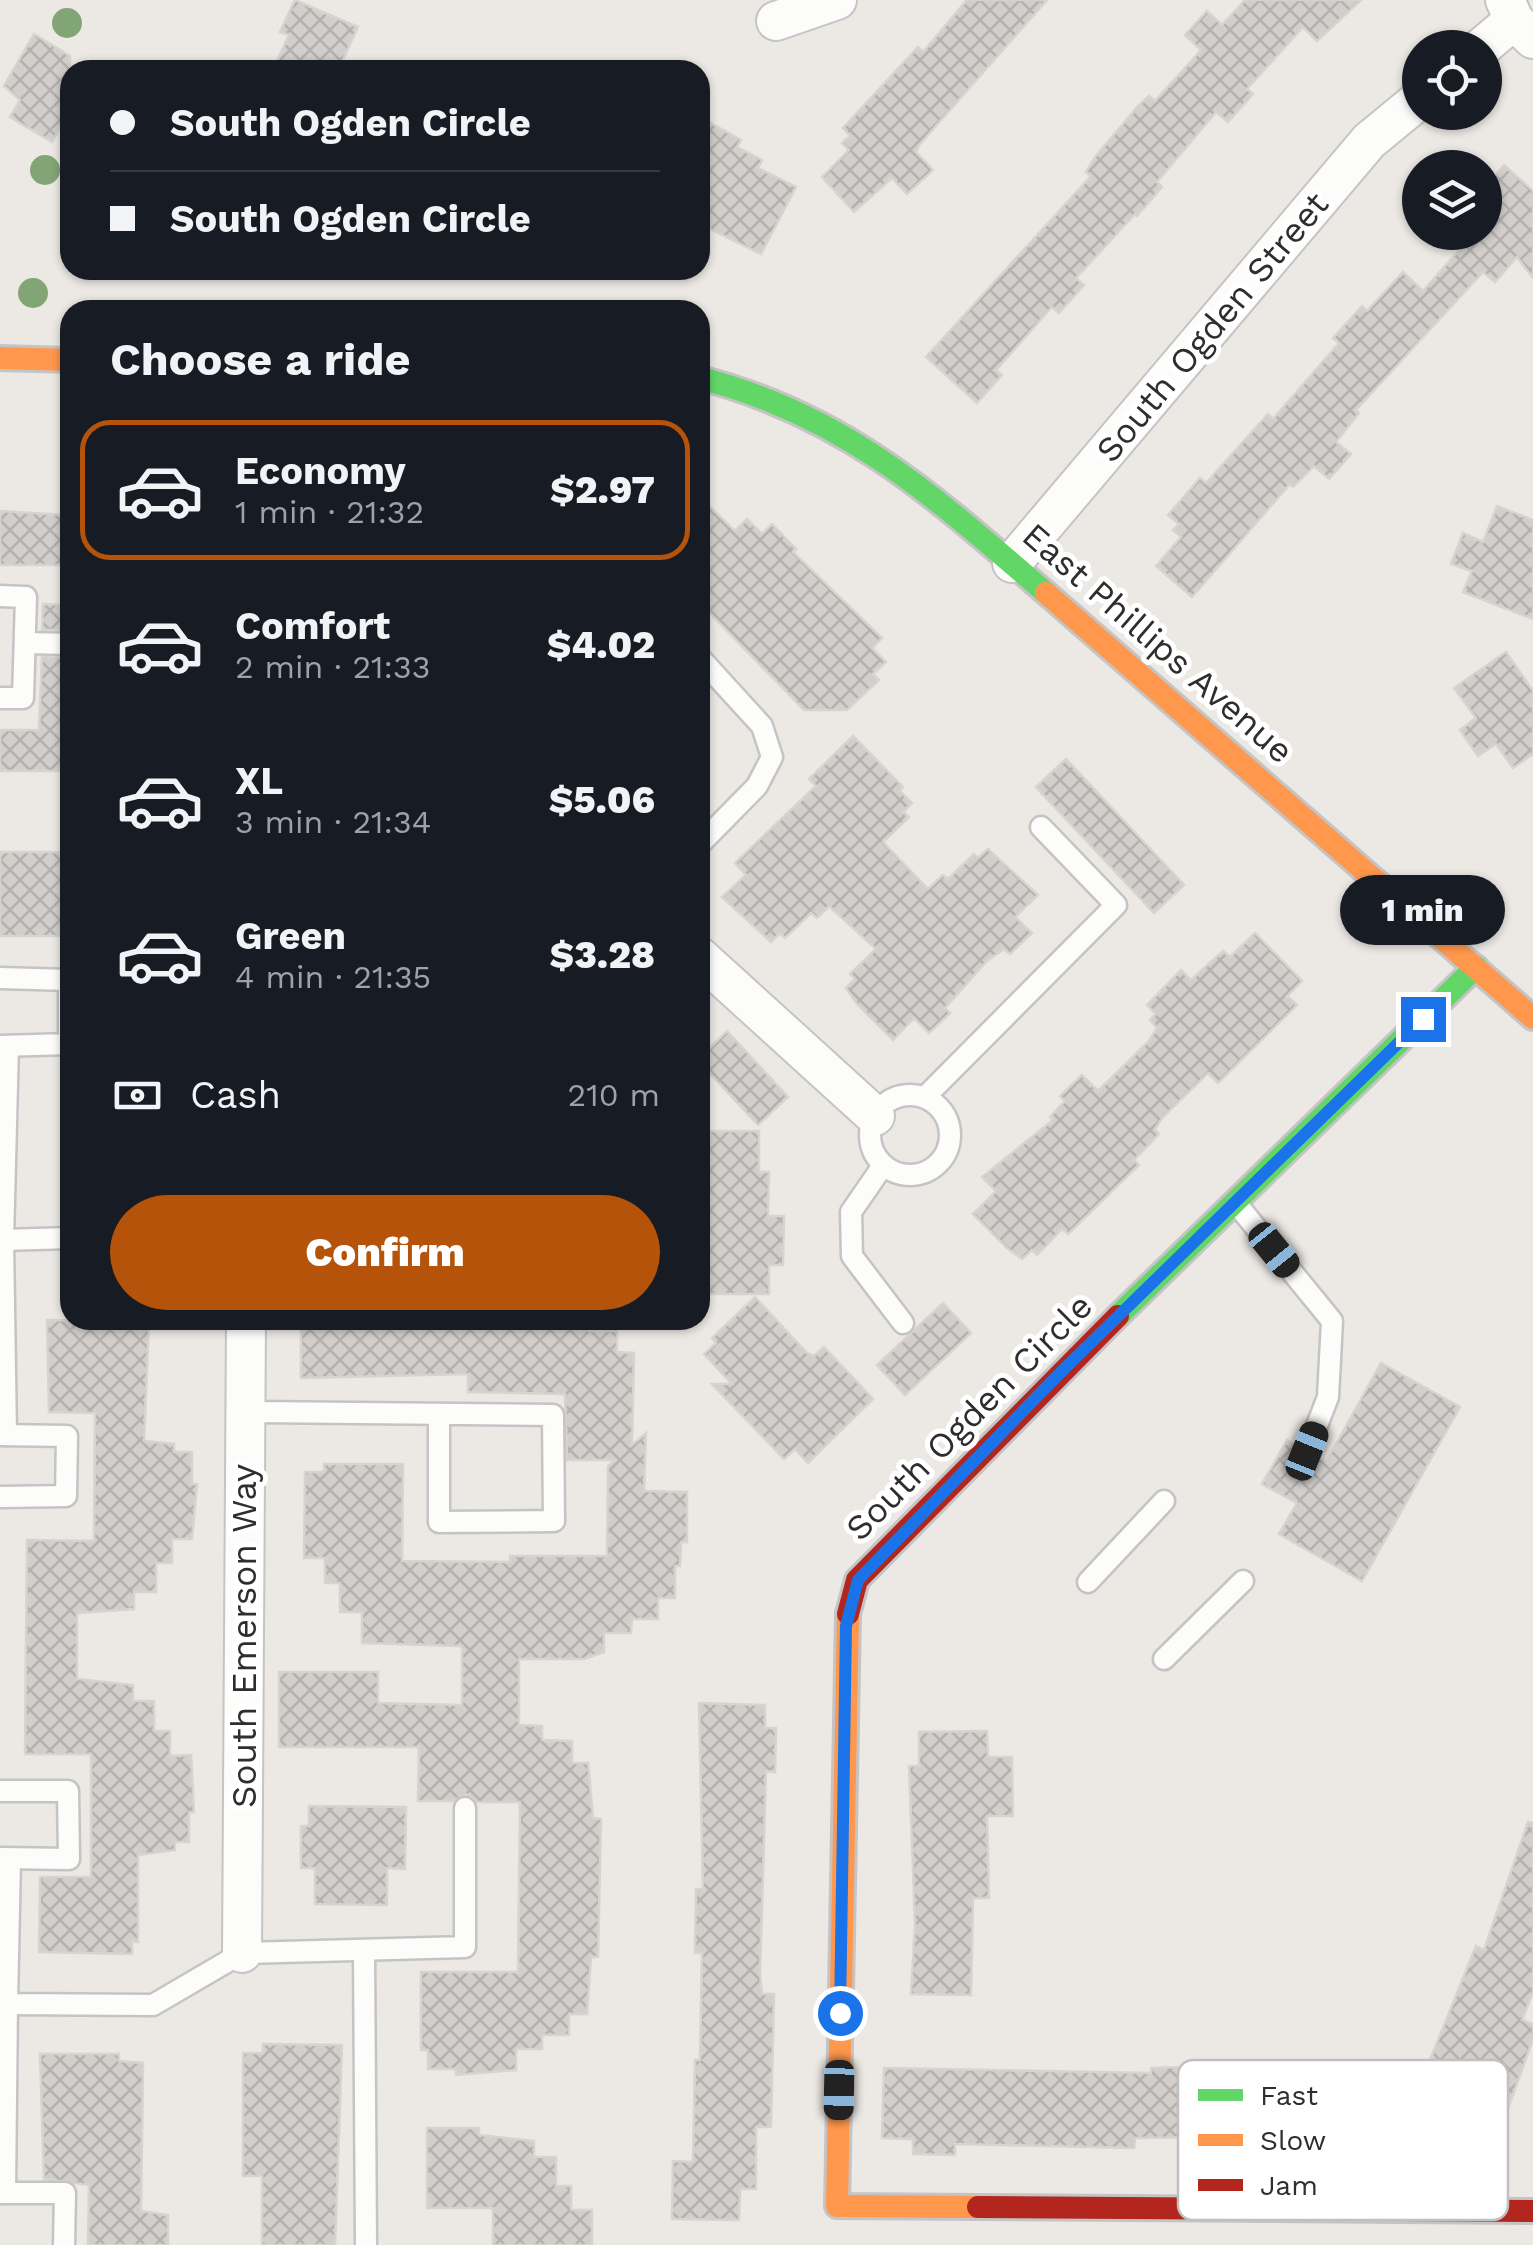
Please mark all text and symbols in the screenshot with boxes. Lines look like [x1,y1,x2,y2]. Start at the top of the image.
map controls [1402,30,1502,250]
button: locate [1402,30,1502,130]
text: South Ogden Circle [170,101,531,145]
button: layers [1402,150,1502,250]
street label: South Ogden Street [1087,183,1337,470]
text: South Ogden Circle [170,197,531,241]
text: Choose a ride [110,333,410,386]
icon: car [115,445,205,535]
text: Economy [235,449,406,493]
text: $2.97 [550,468,655,512]
text: 1 min · 21:32 [235,493,424,531]
street label: East Phillips Avenue [1014,514,1302,772]
icon: car [115,600,205,690]
text: Comfort [235,604,390,648]
text: $4.02 [547,623,655,667]
text: 2 min · 21:33 [235,648,430,686]
icon: car [115,755,205,845]
text: XL [235,759,283,803]
text: $5.06 [549,778,655,822]
text: 3 min · 21:34 [235,803,431,841]
callout: 1 min [1340,874,1506,944]
text: 1 min [1381,891,1464,929]
icon: car [115,910,205,1000]
text: Green [235,914,346,958]
text: $3.28 [550,933,655,977]
text: 4 min · 21:35 [235,958,431,996]
route end [1401,997,1446,1042]
icon: cash [110,1068,165,1123]
text: Cash [190,1073,281,1117]
text: 210 m [568,1076,660,1114]
button: Confirm [110,1195,660,1310]
car [1243,1217,1305,1283]
street label: South Ogden Circle [837,1285,1101,1549]
car [1282,1418,1332,1484]
street label: South Emerson Way [223,1464,265,1808]
route start [818,1991,863,2036]
car [823,2060,855,2120]
legend [1178,2060,1508,2220]
text: Fast [1260,2079,1318,2112]
text: Slow [1260,2124,1326,2157]
text: Jam [1260,2169,1318,2202]

